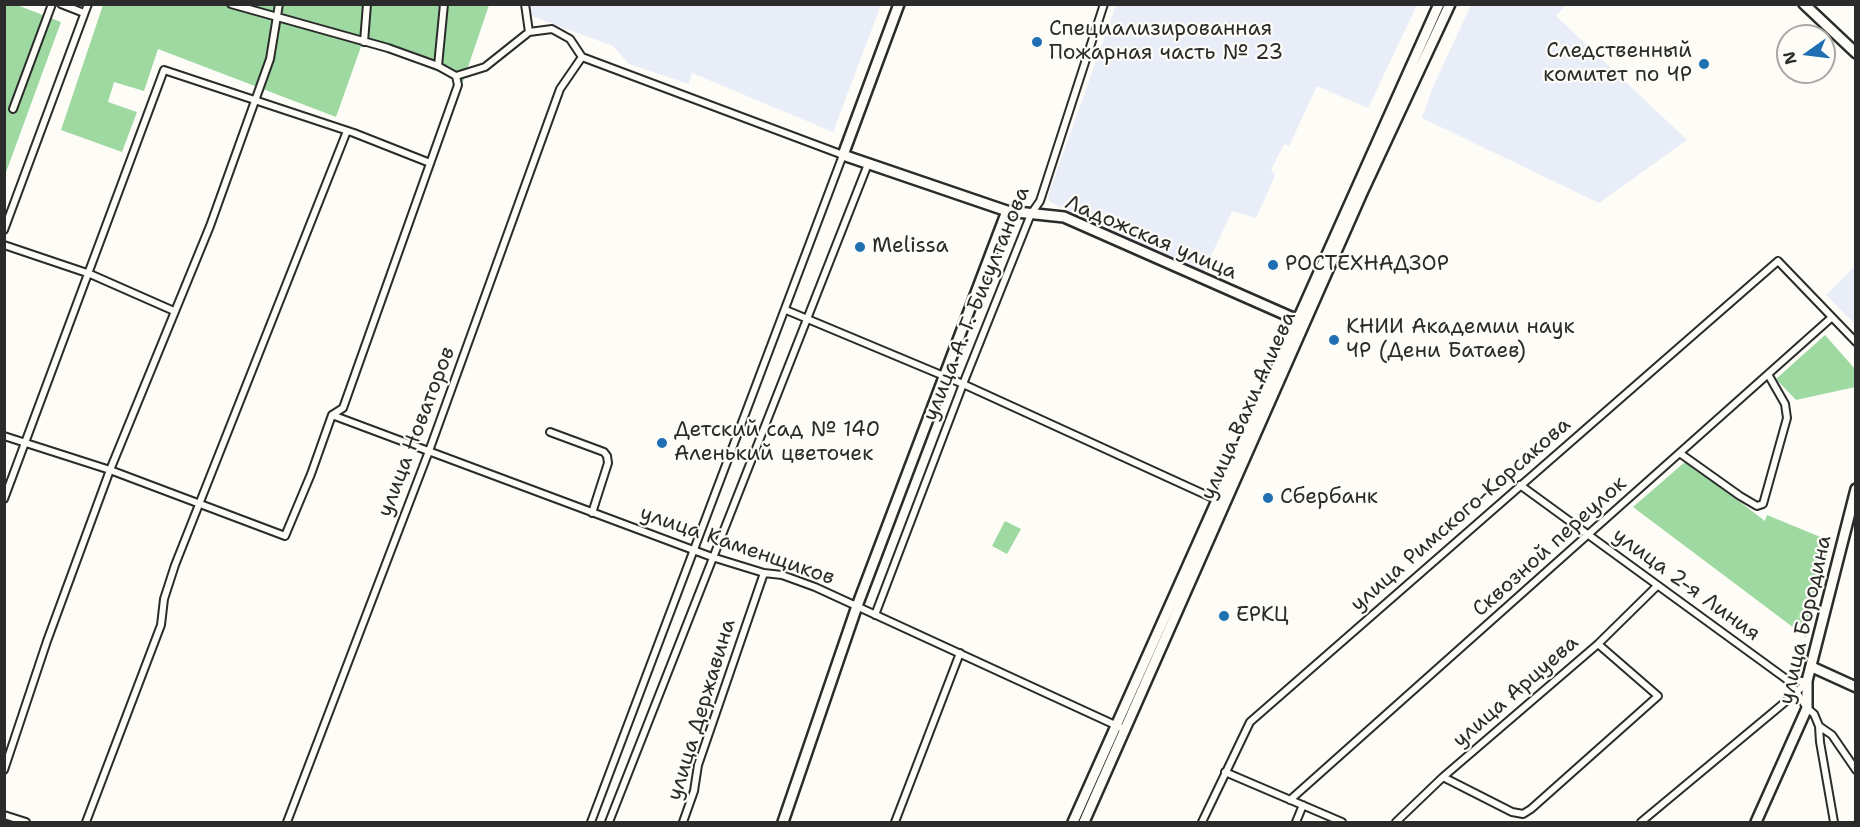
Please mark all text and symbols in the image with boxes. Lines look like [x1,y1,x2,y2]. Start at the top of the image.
place label: Специализированная Пожарная часть № 23 [1049,17,1283,67]
north arrow [1776,24,1836,84]
marker: Специализированная Пожарная часть № 23 [1030,35,1044,49]
place label: Следственный комитет по ЧР [1543,39,1692,89]
text: N [1778,49,1802,67]
marker: Следственный комитет по ЧР [1697,57,1711,71]
street label: улица А. Г. Бисултанова [918,183,1036,425]
street label: Ладожская улица [1061,190,1241,286]
place label: Melissa [872,234,949,260]
marker: Melissa [853,240,867,254]
place label: РОСТЕХНАДЗОР [1285,252,1449,278]
marker: РОСТЕХНАДЗОР [1266,258,1280,272]
street label: улица Вахи Алиева [1196,308,1302,504]
place label: КНИИ Академии наук ЧР (Дени Батаев) [1346,315,1575,365]
marker: КНИИ Академии наук ЧР (Дени Батаев) [1327,333,1341,347]
street label: улица Новаторов [373,343,461,521]
street label: улица Римского-Корсакова [1346,413,1576,617]
place label: Детский сад № 140 Аленький цветочек [674,418,880,468]
marker: Детский сад № 140 Аленький цветочек [655,436,669,450]
street label: Сквозной переулок [1468,471,1632,623]
place label: Сбербанк [1280,485,1378,511]
marker: Сбербанк [1261,491,1275,505]
street label: улица Каменщиков [636,501,838,591]
street label: улица 2-я Линия [1607,523,1765,647]
street label: улица Бородина [1774,533,1838,707]
place label: ЕРКЦ [1236,603,1289,629]
marker: ЕРКЦ [1217,609,1231,623]
street label: улица Державина [662,616,742,804]
street label: улица Арцуева [1448,631,1584,753]

